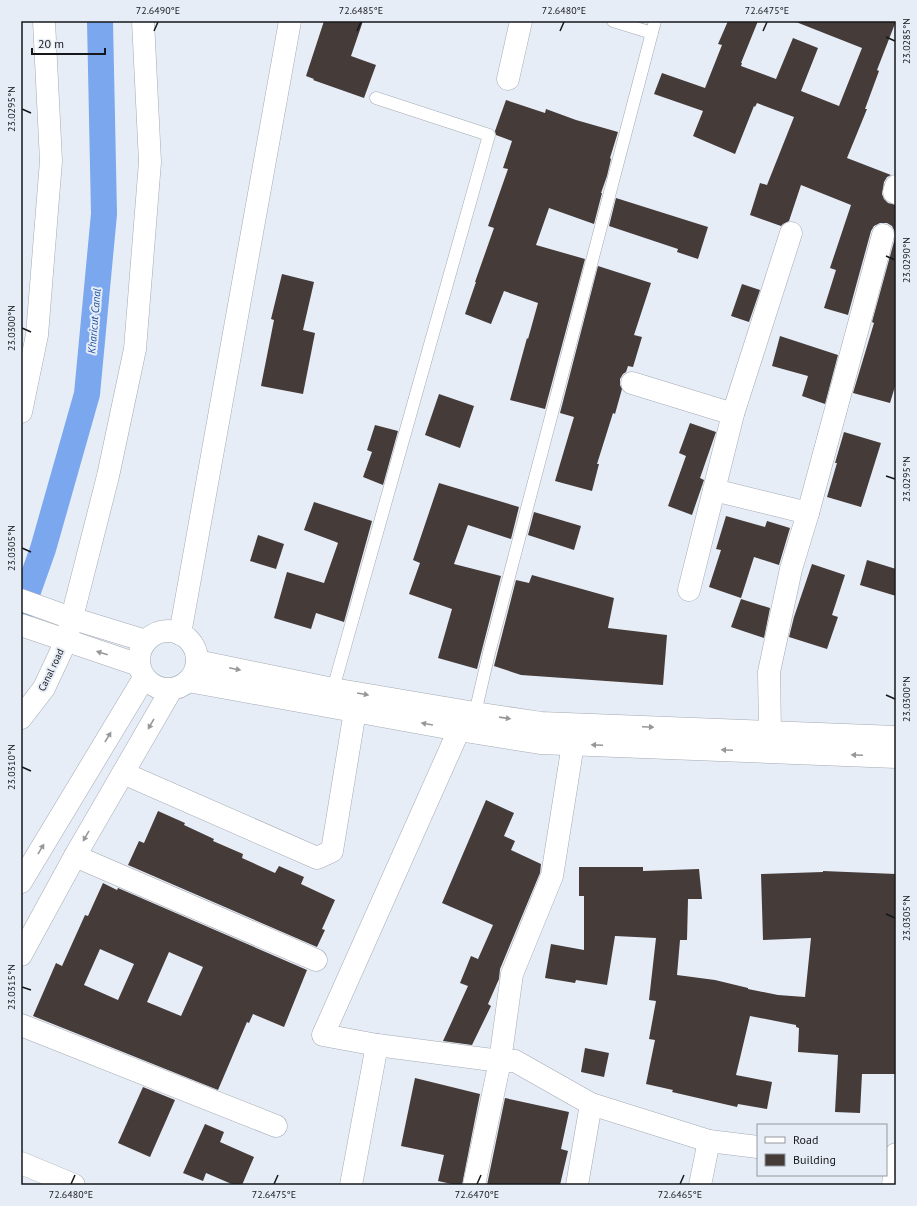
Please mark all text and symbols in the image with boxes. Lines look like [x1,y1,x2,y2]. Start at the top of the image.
text: 72.6490°E [136,4,180,17]
text: 72.6485°E [339,4,383,17]
text: 72.6480°E [542,4,586,17]
text: 72.6475°E [745,4,789,17]
text: 23.0285°N [900,18,913,64]
scale bar [32,30,105,56]
text: 20 m [38,36,64,51]
text: 23.0295°N [5,86,18,132]
text: 23.0290°N [900,237,913,283]
water label: Kharicut Canal [84,288,104,354]
text: 23.0300°N [5,305,18,351]
text: 23.0295°N [900,456,913,502]
text: 23.0305°N [5,525,18,571]
street label: Canal road [35,647,67,693]
one-way arrow [95,650,107,656]
one-way arrow [229,666,241,672]
text: 23.0300°N [900,676,913,722]
one-way arrow [357,691,369,697]
one-way arrow [499,715,511,721]
one-way arrow [148,718,155,729]
one-way arrow [421,721,433,727]
one-way arrow [642,724,654,731]
one-way arrow [104,731,111,743]
one-way arrow [590,742,603,748]
text: 23.0310°N [5,744,18,790]
one-way arrow [720,747,733,753]
one-way arrow [850,752,863,758]
one-way arrow [83,830,90,842]
one-way arrow [37,843,44,855]
text: 23.0305°N [900,895,913,941]
text: 23.0315°N [5,964,18,1010]
legend [757,1124,887,1176]
text: Road [793,1132,818,1147]
text: Building [793,1152,836,1167]
text: 72.6480°E [49,1188,93,1201]
text: 72.6475°E [252,1188,296,1201]
text: 72.6470°E [455,1188,499,1201]
text: 72.6465°E [658,1188,702,1201]

